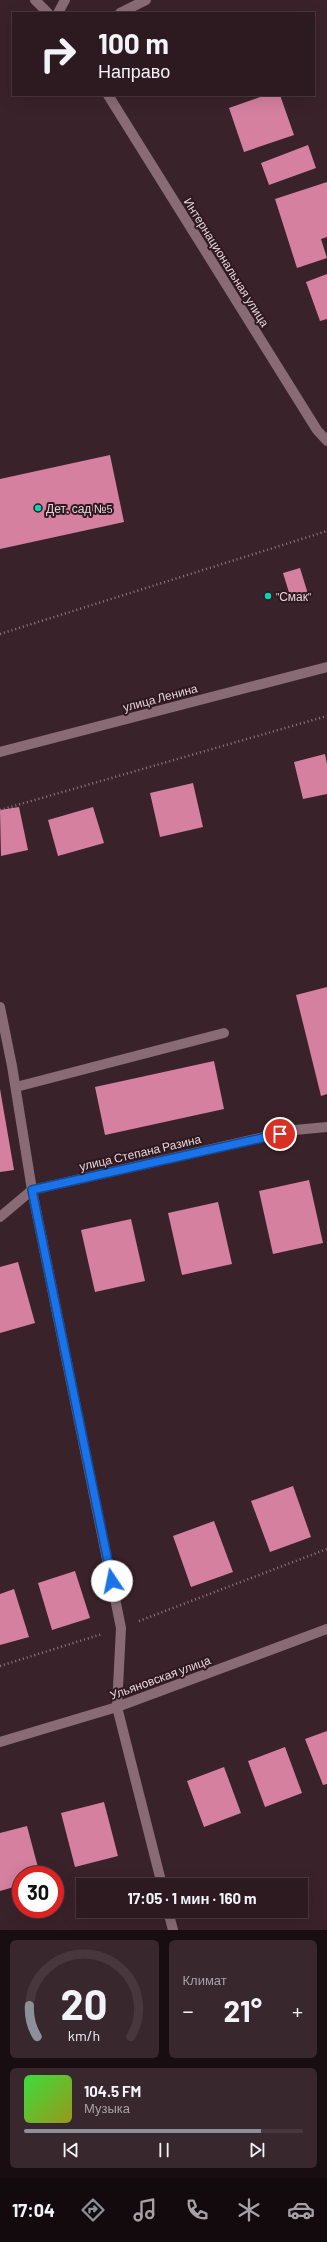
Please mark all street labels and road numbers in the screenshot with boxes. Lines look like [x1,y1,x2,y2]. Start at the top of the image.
street label: Интернациональная улица [181,195,273,330]
street label: улица Ленина [121,680,199,715]
street label: улица Степана Разина [78,1131,203,1174]
street label: Ульяновская улица [108,1652,213,1703]

